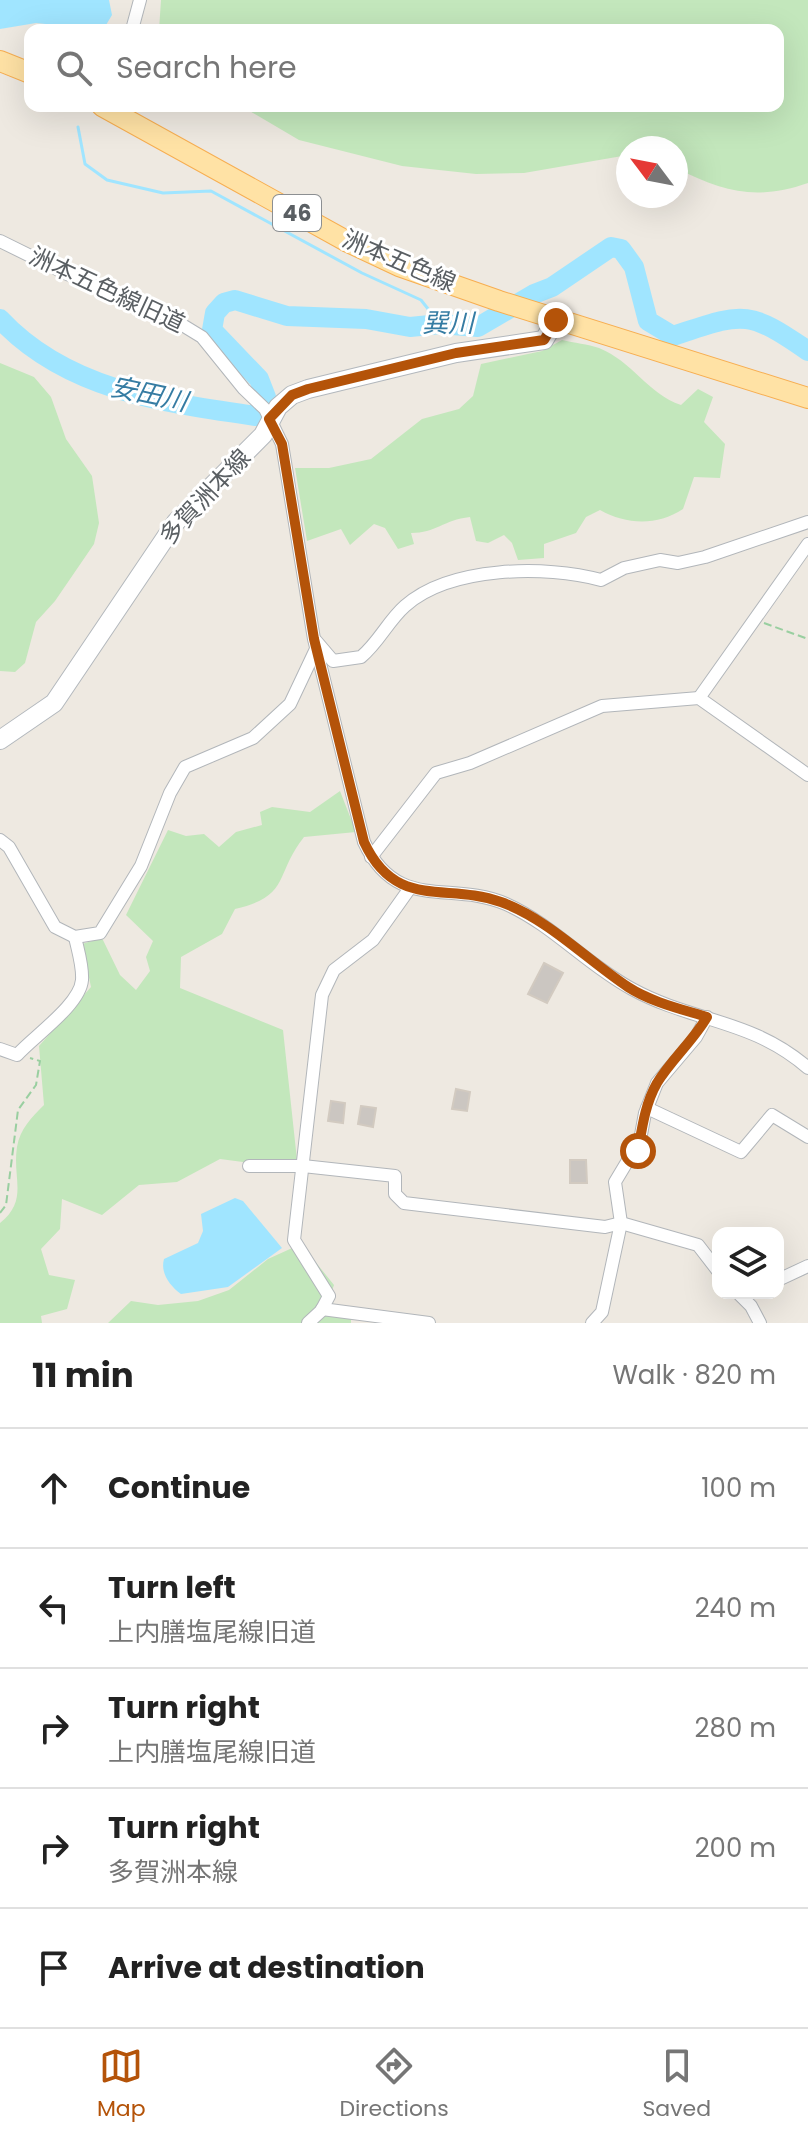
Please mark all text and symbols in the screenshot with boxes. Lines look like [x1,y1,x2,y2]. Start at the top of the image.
search box [24,24,784,112]
icon: search [52,46,96,90]
text: Search here [116,46,297,89]
north arrow [616,136,688,208]
road number: 46 [273,195,321,231]
street label: 洲本五色線 [338,222,461,299]
street label: 洲本五色線旧道 [24,239,190,340]
route end [538,302,574,338]
water label: 巽川 [422,305,477,341]
water label: 安田川 [107,368,194,420]
street label: 多賀洲本線 [152,442,258,552]
route start [620,1133,656,1169]
map controls [712,1227,784,1299]
button: layers [712,1227,784,1299]
text: 11 min [32,1351,134,1399]
text: Walk · 820 m [612,1357,776,1393]
icon: ahead [32,1466,76,1510]
text: Continue [108,1466,250,1509]
text: 100 m [701,1470,776,1506]
text: Turn left [108,1566,236,1609]
icon: left [32,1586,76,1630]
text: 240 m [695,1590,776,1626]
text: 上内膳塩尾線旧道 [108,1614,316,1650]
text: Turn right [108,1686,260,1729]
icon: right [32,1706,76,1750]
text: 280 m [695,1710,776,1746]
text: 上内膳塩尾線旧道 [108,1734,316,1770]
text: Turn right [108,1806,260,1849]
icon: right [32,1826,76,1870]
text: 200 m [695,1830,776,1866]
text: 多賀洲本線 [108,1854,238,1890]
icon: arrive [32,1946,76,1990]
text: Arrive at destination [108,1946,425,1989]
tab: Map [97,2044,146,2125]
tab: Directions [339,2044,449,2125]
tab: Saved [642,2044,711,2125]

